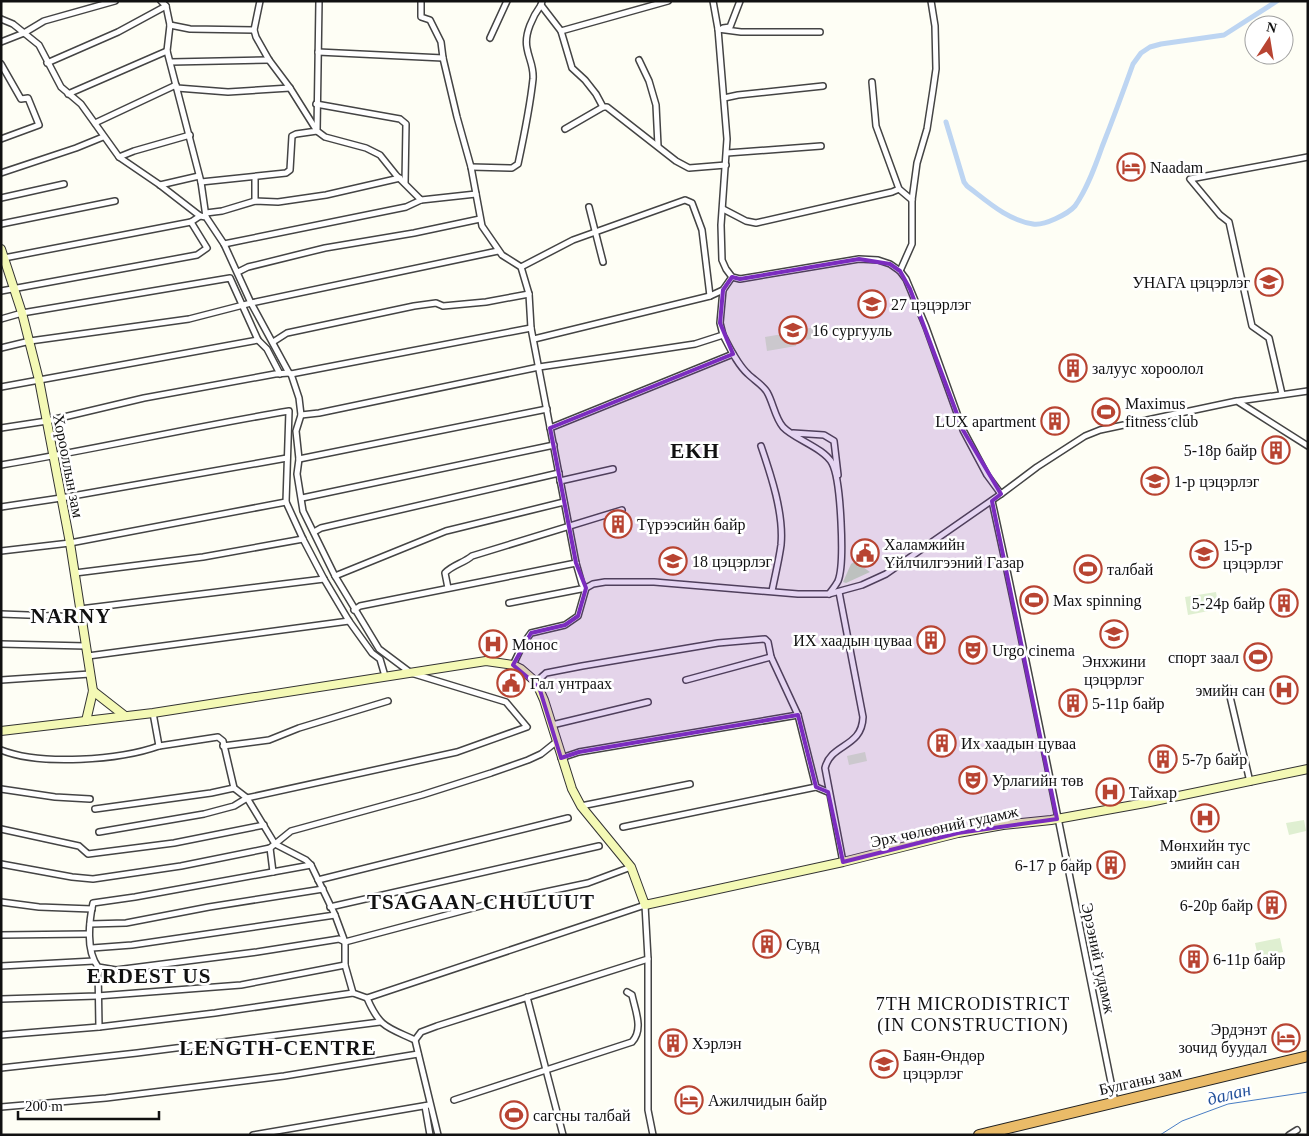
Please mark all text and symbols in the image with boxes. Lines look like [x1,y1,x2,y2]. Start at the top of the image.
north arrow [1244,15,1294,65]
text: N [1265,19,1278,36]
hotel icon: Naadam [1116,152,1146,182]
place label: Naadam [1150,159,1204,176]
school or university icon: УНАГА цэцэрлэг [1254,267,1284,297]
place label: УНАГА цэцэрлэг [1132,274,1250,292]
school or university icon: 27 цэцэрлэг [857,289,887,319]
place label: 27 цэцэрлэг [891,296,972,314]
school or university icon: 16 сургууль [778,315,808,345]
place label: 16 сургууль [812,322,892,340]
building icon: залуус хороолол [1058,353,1088,383]
place label: залуус хороолол [1092,360,1204,378]
place label: Maximus fitness club [1125,395,1198,430]
sports icon: Maximus fitness club [1091,397,1121,427]
building icon: LUX apartment [1040,406,1070,436]
street label: Хорооллын зам [49,413,87,520]
place label: LUX apartment [935,413,1037,431]
building icon: 5-18р байр [1261,435,1291,465]
district label: EKH [670,439,720,463]
place label: 5-18р байр [1184,442,1257,460]
school or university icon: 1-р цэцэрлэг [1140,466,1170,496]
place label: 1-р цэцэрлэг [1174,473,1260,491]
building icon: Түрээсийн байр [603,509,633,539]
place label: Түрээсийн байр [637,516,746,534]
place label: Халамжийн Үйлчилгээний Газар [884,536,1024,572]
place label: 15-р цэцэрлэг [1223,537,1284,573]
public building icon: Халамжийн Үйлчилгээний Газар [850,538,880,568]
school or university icon: 15-р цэцэрлэг [1189,539,1219,569]
school or university icon: 18 цэцэрлэг [658,546,688,576]
place label: 18 цэцэрлэг [692,553,773,571]
sports icon: талбай [1073,554,1103,584]
place label: талбай [1107,561,1154,578]
sports icon: Max spinning [1019,585,1049,615]
building icon: 5-24р байр [1269,588,1299,618]
place label: Max spinning [1053,592,1141,610]
place label: 5-24р байр [1192,595,1265,613]
district label: NARNY [31,604,111,628]
school or university icon: Энхжини цэцэрлэг [1099,619,1129,649]
building icon: ИХ хаадын цуваа [916,625,946,655]
hospital icon: Монос [478,629,508,659]
place label: ИХ хаадын цуваа [793,632,912,650]
theatre icon: Urgo cinema [958,635,988,665]
place label: Монос [512,636,558,653]
place label: Urgo cinema [992,642,1075,660]
sports icon: спорт заал [1243,642,1273,672]
place label: спорт заал [1168,649,1239,667]
place label: Энхжини цэцэрлэг [1082,653,1146,689]
public building icon: Гал унтраах [496,668,526,698]
place label: Гал унтраах [530,675,612,693]
hospital icon: эмийн сан [1269,675,1299,705]
place label: эмийн сан [1196,682,1265,699]
building icon: 5-11р байр [1058,688,1088,718]
place label: 5-11р байр [1092,695,1165,713]
building icon: Их хаадын цуваа [927,728,957,758]
place label: Их хаадын цуваа [961,735,1076,753]
building icon: 5-7р байр [1148,744,1178,774]
place label: 5-7р байр [1182,751,1247,769]
theatre icon: Урлагийн төв [958,765,988,795]
place label: Урлагийн төв [992,772,1084,790]
hospital icon: Тайхар [1095,777,1125,807]
place label: Тайхар [1129,784,1177,802]
street label: Эрх чөлөөний гудамж [869,802,1020,851]
hospital icon: Мөнхийн тус эмийн сан [1190,803,1220,833]
place label: Мөнхийн тус эмийн сан [1160,837,1250,872]
building icon: 6-17 р байр [1096,850,1126,880]
place label: 6-17 р байр [1015,857,1092,875]
district label: TSAGAAN CHULUUT [367,890,595,914]
building icon: 6-20р байр [1257,890,1287,920]
place label: 6-20р байр [1180,897,1253,915]
street label: Эрээний гудамж [1078,901,1119,1016]
building icon: Сувд [752,929,782,959]
place label: Сувд [786,936,820,954]
building icon: 6-11р байр [1179,944,1209,974]
place label: 6-11р байр [1213,951,1286,969]
district label: ERDEST US [87,964,211,988]
district label: 7TH MICRODISTRICT (IN CONSTRUCTION) [876,994,1070,1036]
place label: Эрдэнэт зочид буудал [1179,1021,1267,1057]
hotel icon: Эрдэнэт зочид буудал [1271,1023,1301,1053]
building icon: Хэрлэн [658,1028,688,1058]
place label: Хэрлэн [692,1035,742,1053]
district label: LENGTH-CENTRE [179,1036,377,1060]
place label: Баян-Өндөр цэцэрлэг [903,1047,985,1083]
school or university icon: Баян-Өндөр цэцэрлэг [869,1049,899,1079]
street label: Булганы зам [1097,1063,1183,1099]
water label: далан [1205,1079,1253,1109]
hotel icon: Ажилчидын байр [674,1085,704,1115]
scale bar [18,1088,159,1120]
place label: Ажилчидын байр [708,1092,827,1110]
text: 200 m [25,1098,63,1114]
sports icon: сагсны талбай [499,1100,529,1130]
place label: сагсны талбай [533,1107,631,1124]

